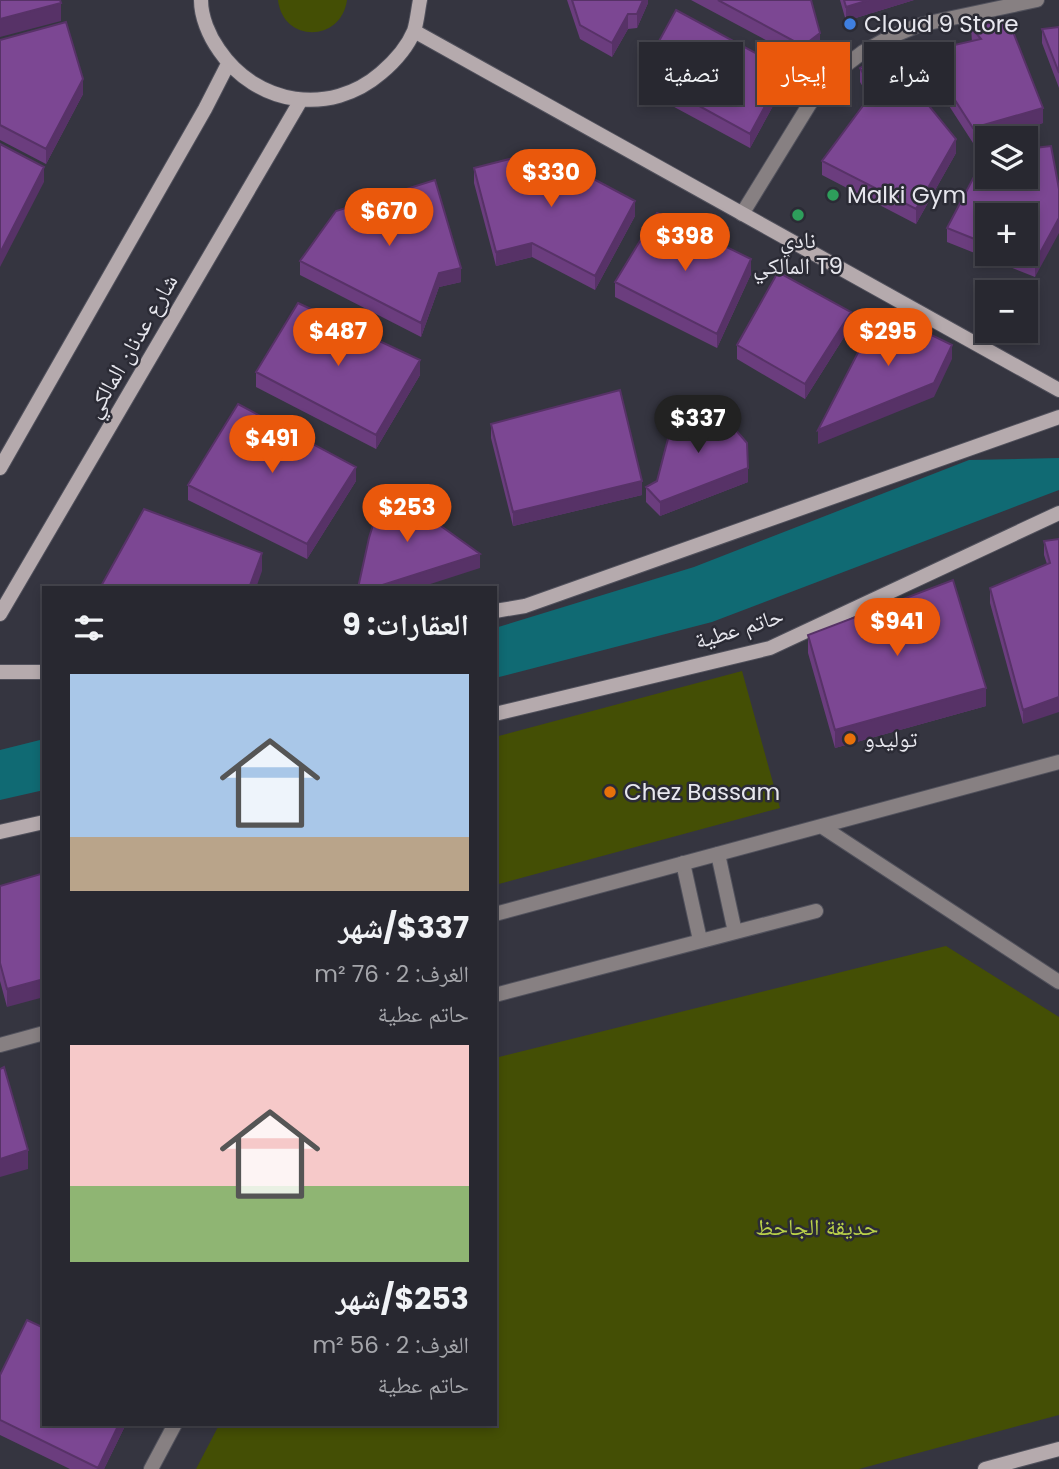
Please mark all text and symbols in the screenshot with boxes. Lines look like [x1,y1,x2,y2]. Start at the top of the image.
place label: Cloud 9 Store [864,8,1019,40]
marker: Cloud 9 Store [842,16,858,32]
chip: تصفية [639,42,743,105]
chip: إيجار [757,42,850,105]
chip: شراء [864,42,954,105]
map controls [975,126,1038,343]
button: layers [975,126,1038,189]
pin: $330 [510,150,592,209]
text: $330 [522,156,580,188]
place label: Malki Gym [847,179,966,211]
marker: Malki Gym [825,187,841,203]
pin: $670 [348,188,430,248]
text: $670 [360,195,418,227]
button: + [975,203,1038,266]
marker: نادي المالكي T9 [790,207,806,223]
pin: $398 [644,214,726,273]
text: $398 [656,220,714,252]
place label: نادي المالكي T9 [753,224,843,285]
street label: شارع عدنان المالكي [77,268,188,425]
button: − [975,280,1038,343]
pin: $487 [297,308,379,368]
pin: $295 [847,308,929,368]
text: $487 [309,315,367,347]
text: $295 [859,315,917,347]
pin: $337 [657,396,739,455]
text: $337 [670,402,726,434]
pin: $491 [231,416,313,475]
text: $491 [245,422,299,454]
pin: $253 [366,484,448,544]
text: $253 [378,491,436,523]
pin: $941 [856,598,938,658]
street label: حاتم عطية [691,599,787,657]
text: العقارات: 9 [342,603,469,646]
text: $941 [870,605,924,637]
icon: filters [70,609,108,647]
icon: home [207,720,333,846]
place label: توليدو [864,723,918,755]
marker: توليدو [842,731,858,747]
place label: Chez Bassam [624,776,780,808]
marker: Chez Bassam [602,784,618,800]
text: $337/شهر [339,906,469,949]
text: الغرف: 2 · 76 m² [314,958,469,990]
text: حاتم عطية [378,998,469,1030]
icon: home [207,1091,333,1217]
park label: حديقة الجاحظ [756,1211,878,1243]
text: $253/شهر [336,1277,469,1320]
text: الغرف: 2 · 56 m² [312,1329,469,1361]
text: حاتم عطية [378,1369,469,1401]

